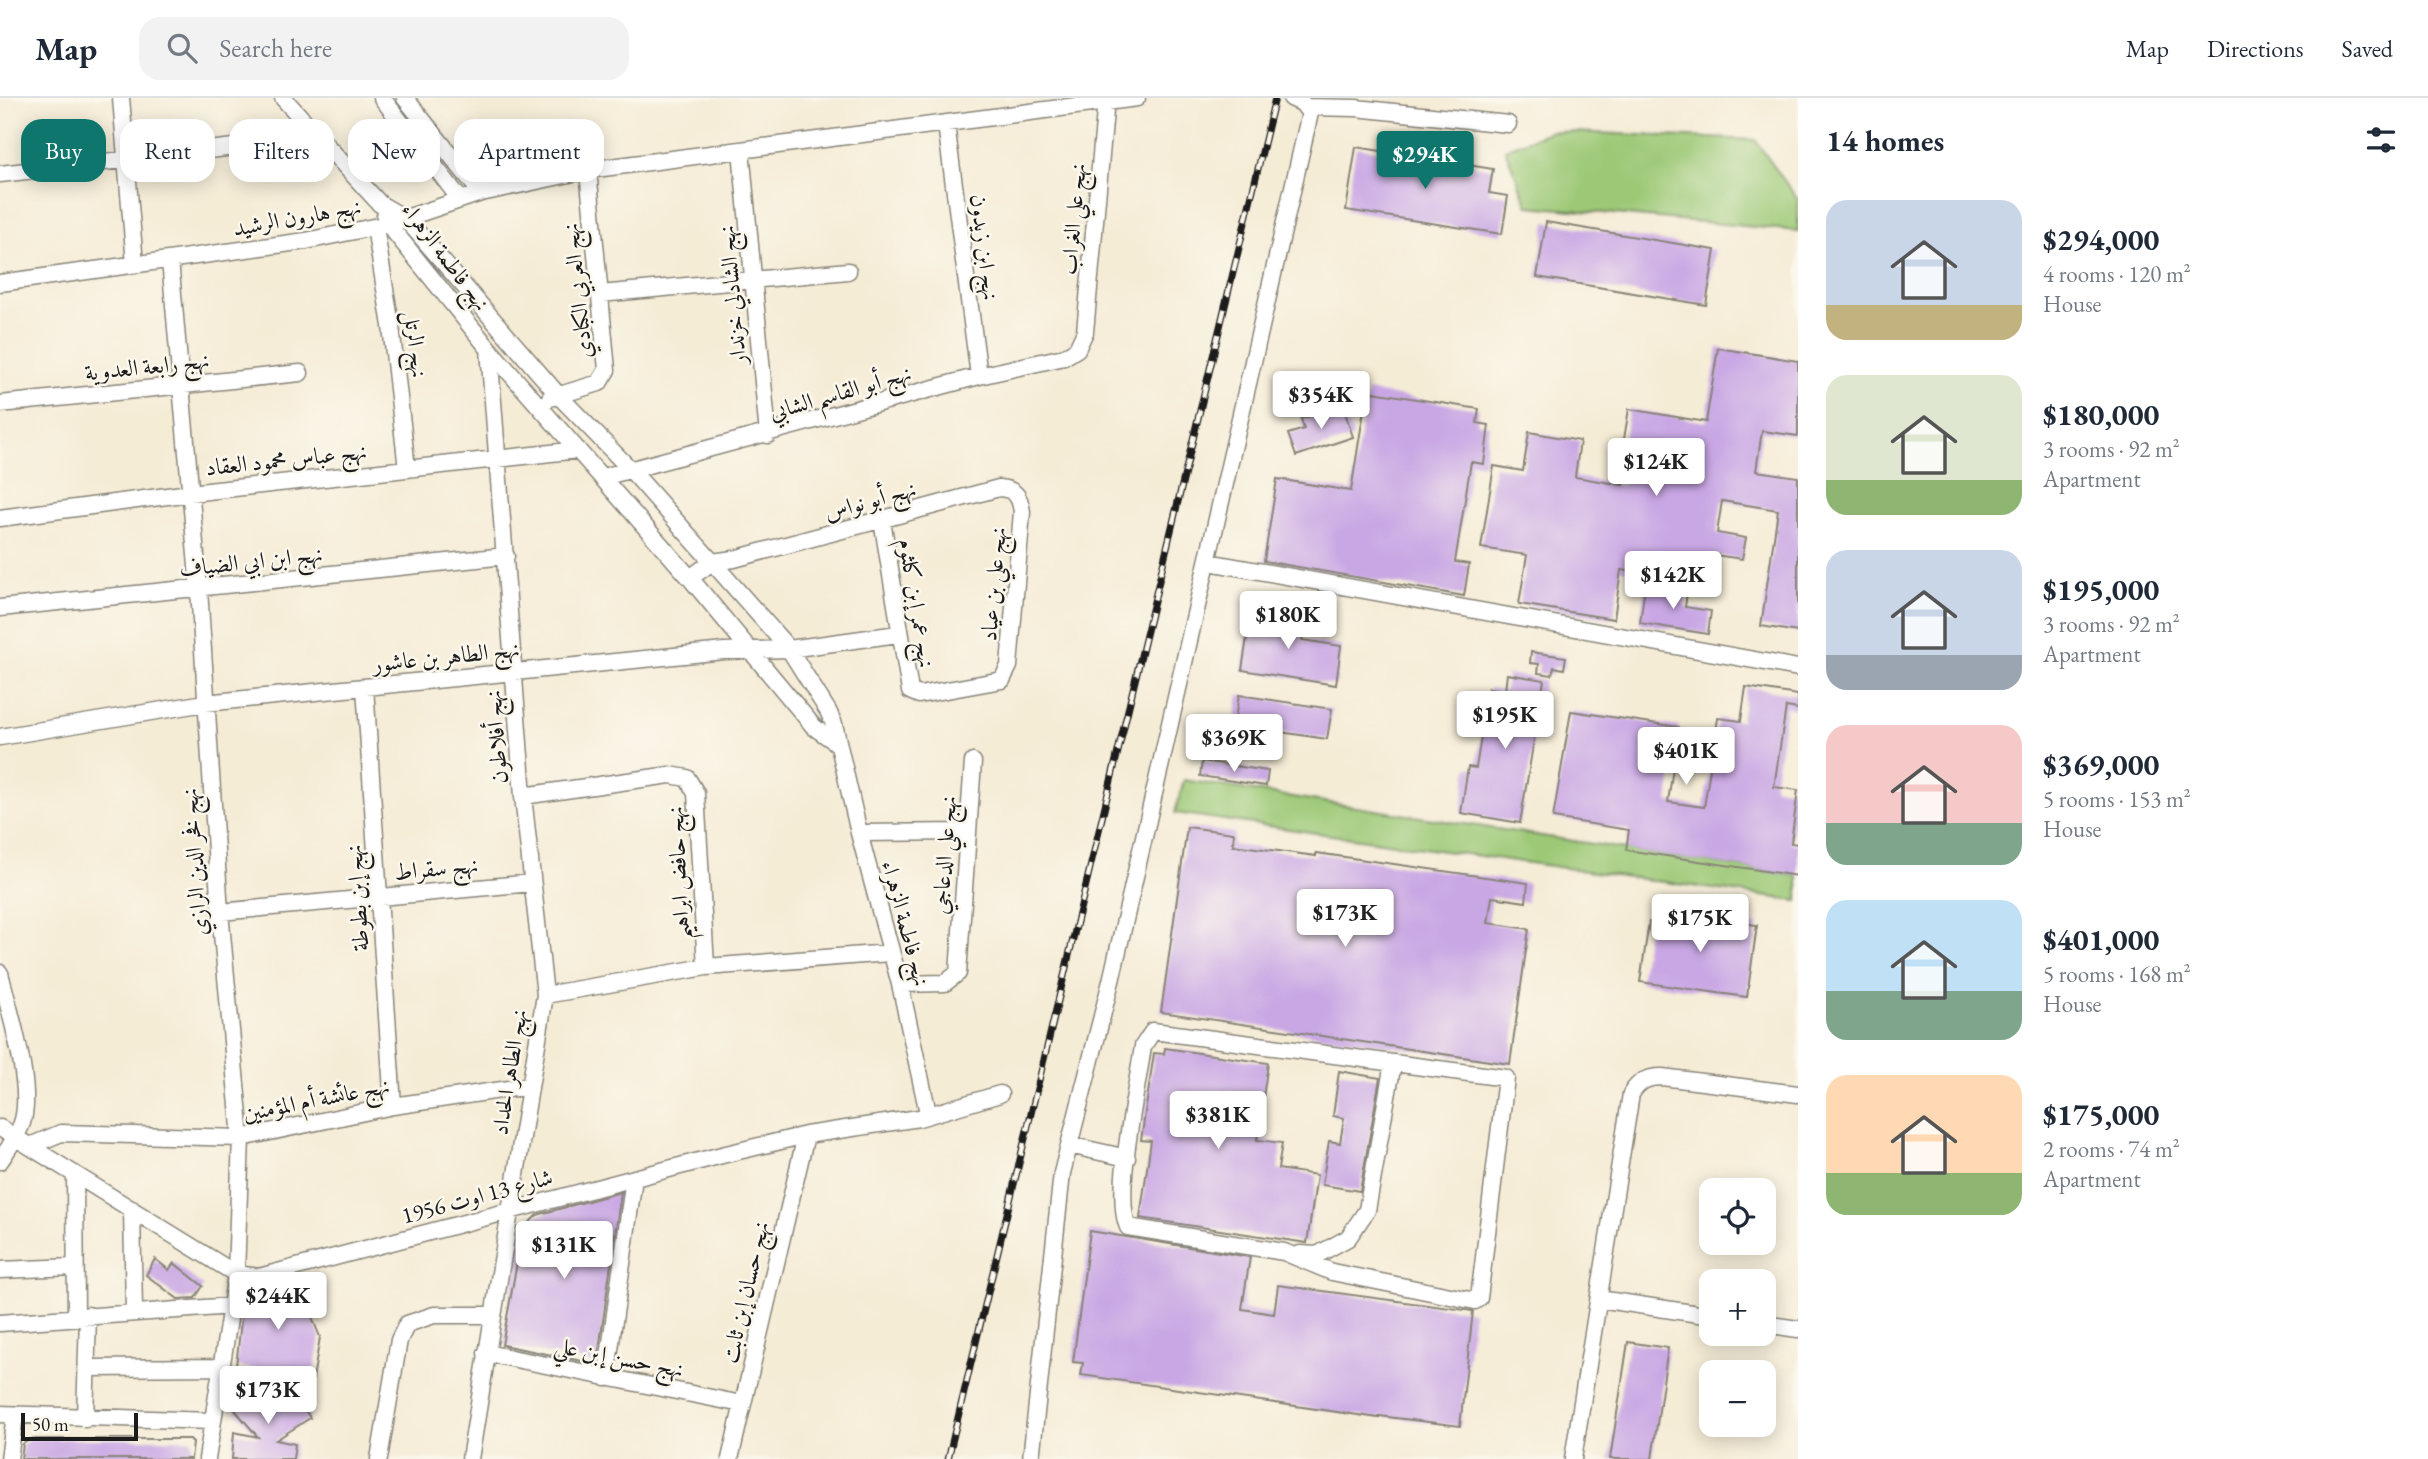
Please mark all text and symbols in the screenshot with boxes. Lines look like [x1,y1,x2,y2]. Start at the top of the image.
search box [139,17,629,80]
text: Map [35,27,97,70]
icon: search [163,29,201,67]
text: Search here [219,31,332,65]
text: Map [2126,33,2169,64]
text: Directions [2207,33,2304,64]
text: Saved [2342,33,2393,64]
chip: Buy [21,119,106,182]
chip: Rent [120,119,215,182]
chip: Filters [229,119,334,182]
chip: New [348,119,440,182]
chip: Apartment [454,119,604,182]
text: 14 homes [1826,121,1944,160]
icon: filters [2362,121,2400,159]
pin: $294K [1376,132,1474,191]
text: $294K [1393,139,1457,169]
street label: نهج علي الغراب [1053,162,1101,277]
street label: نهج هارون الرشيد [231,191,364,249]
street label: نهج ابن زيدون [958,192,1006,303]
street label: نهج فاطمة الزهراء [390,195,497,320]
text: $294,000 [2043,220,2159,259]
street label: نهج العربي الكبادي [555,221,605,360]
street label: نهج الشادلي خزندار [711,224,759,368]
icon: home [1882,228,1966,312]
text: 4 rooms · 120 m² [2043,259,2191,289]
text: House [2043,289,2102,319]
street label: نهج الرتل [391,309,435,380]
street label: نهج رابعة العدوية [83,345,211,393]
street label: نهج أبو القاسم الشابي [765,356,917,434]
pin: $354K [1272,372,1370,431]
text: $354K [1289,379,1353,409]
text: $180,000 [2043,395,2159,434]
icon: home [1882,403,1966,487]
text: 3 rooms · 92 m² [2043,434,2180,464]
street label: نهج عباس محمود العقاد [204,436,369,488]
pin: $124K [1607,438,1705,498]
text: $124K [1624,446,1688,476]
text: Apartment [2043,464,2141,494]
street label: نهج أبو نواس [820,472,921,532]
street label: نهج علي بن عياد [973,526,1021,643]
street label: نهج عمر إبن كلثوم [886,536,942,671]
street label: نهج ابن ابي الضياف [178,539,325,589]
pin: $142K [1624,552,1722,611]
text: $142K [1641,559,1705,589]
text: $195,000 [2043,570,2159,609]
icon: home [1882,578,1966,662]
pin: $180K [1239,592,1337,651]
text: $180K [1256,599,1320,629]
text: 3 rooms · 92 m² [2043,609,2180,639]
street label: نهج الطاهر بن عاشور [369,633,522,685]
text: Apartment [2043,639,2141,669]
street label: نهج أفلاطون [477,689,520,785]
pin: $195K [1456,692,1554,751]
text: $195K [1473,699,1537,729]
pin: $369K [1185,714,1283,774]
text: $369K [1202,722,1266,752]
pin: $401K [1637,728,1735,787]
text: $401K [1654,735,1718,765]
text: $369,000 [2043,745,2159,784]
icon: home [1882,753,1966,837]
text: 5 rooms · 153 m² [2043,784,2191,814]
street label: نهج فخر الدين الرازي [174,787,220,937]
street label: نهج علي الدعاجي [925,795,971,916]
street label: نهج حافض ابراهيم [660,805,704,940]
text: House [2043,814,2102,844]
street label: نهج إبن بطوطة [338,843,382,952]
street label: نهج سقراط [393,849,480,893]
street label: نهج فاطمة الزهراء [869,857,937,991]
pin: $173K [1296,890,1394,949]
pin: $175K [1651,894,1749,954]
text: $173K [1313,897,1377,927]
text: $175K [1668,902,1732,932]
text: $401,000 [2043,920,2159,959]
icon: home [1882,928,1966,1012]
text: 5 rooms · 168 m² [2043,959,2191,989]
text: House [2043,989,2102,1019]
street label: نهج الطاهر الحداد [484,1007,540,1138]
street label: نهج عائشة أم المؤمنين [240,1069,393,1134]
pin: $381K [1169,1091,1267,1151]
text: $175,000 [2043,1095,2159,1134]
text: $381K [1186,1099,1250,1129]
icon: home [1882,1103,1966,1187]
text: 2 rooms · 74 m² [2043,1134,2180,1164]
street label: شارع 13 اوت 1956 [398,1161,557,1235]
text: Apartment [2043,1164,2141,1194]
map controls [1699,1178,1776,1437]
button: locate [1699,1178,1776,1255]
street label: نهج حسان إبن ثابت [714,1218,782,1367]
pin: $131K [515,1222,613,1281]
text: $131K [532,1229,596,1259]
button: + [1699,1269,1776,1346]
pin: $244K [229,1272,327,1332]
text: $244K [246,1280,310,1310]
street label: نهج حسن إبن علي [550,1330,686,1392]
button: − [1699,1360,1776,1437]
pin: $173K [219,1366,317,1426]
text: $173K [236,1374,300,1404]
scale bar [21,1410,138,1442]
text: 50 m [32,1412,69,1437]

